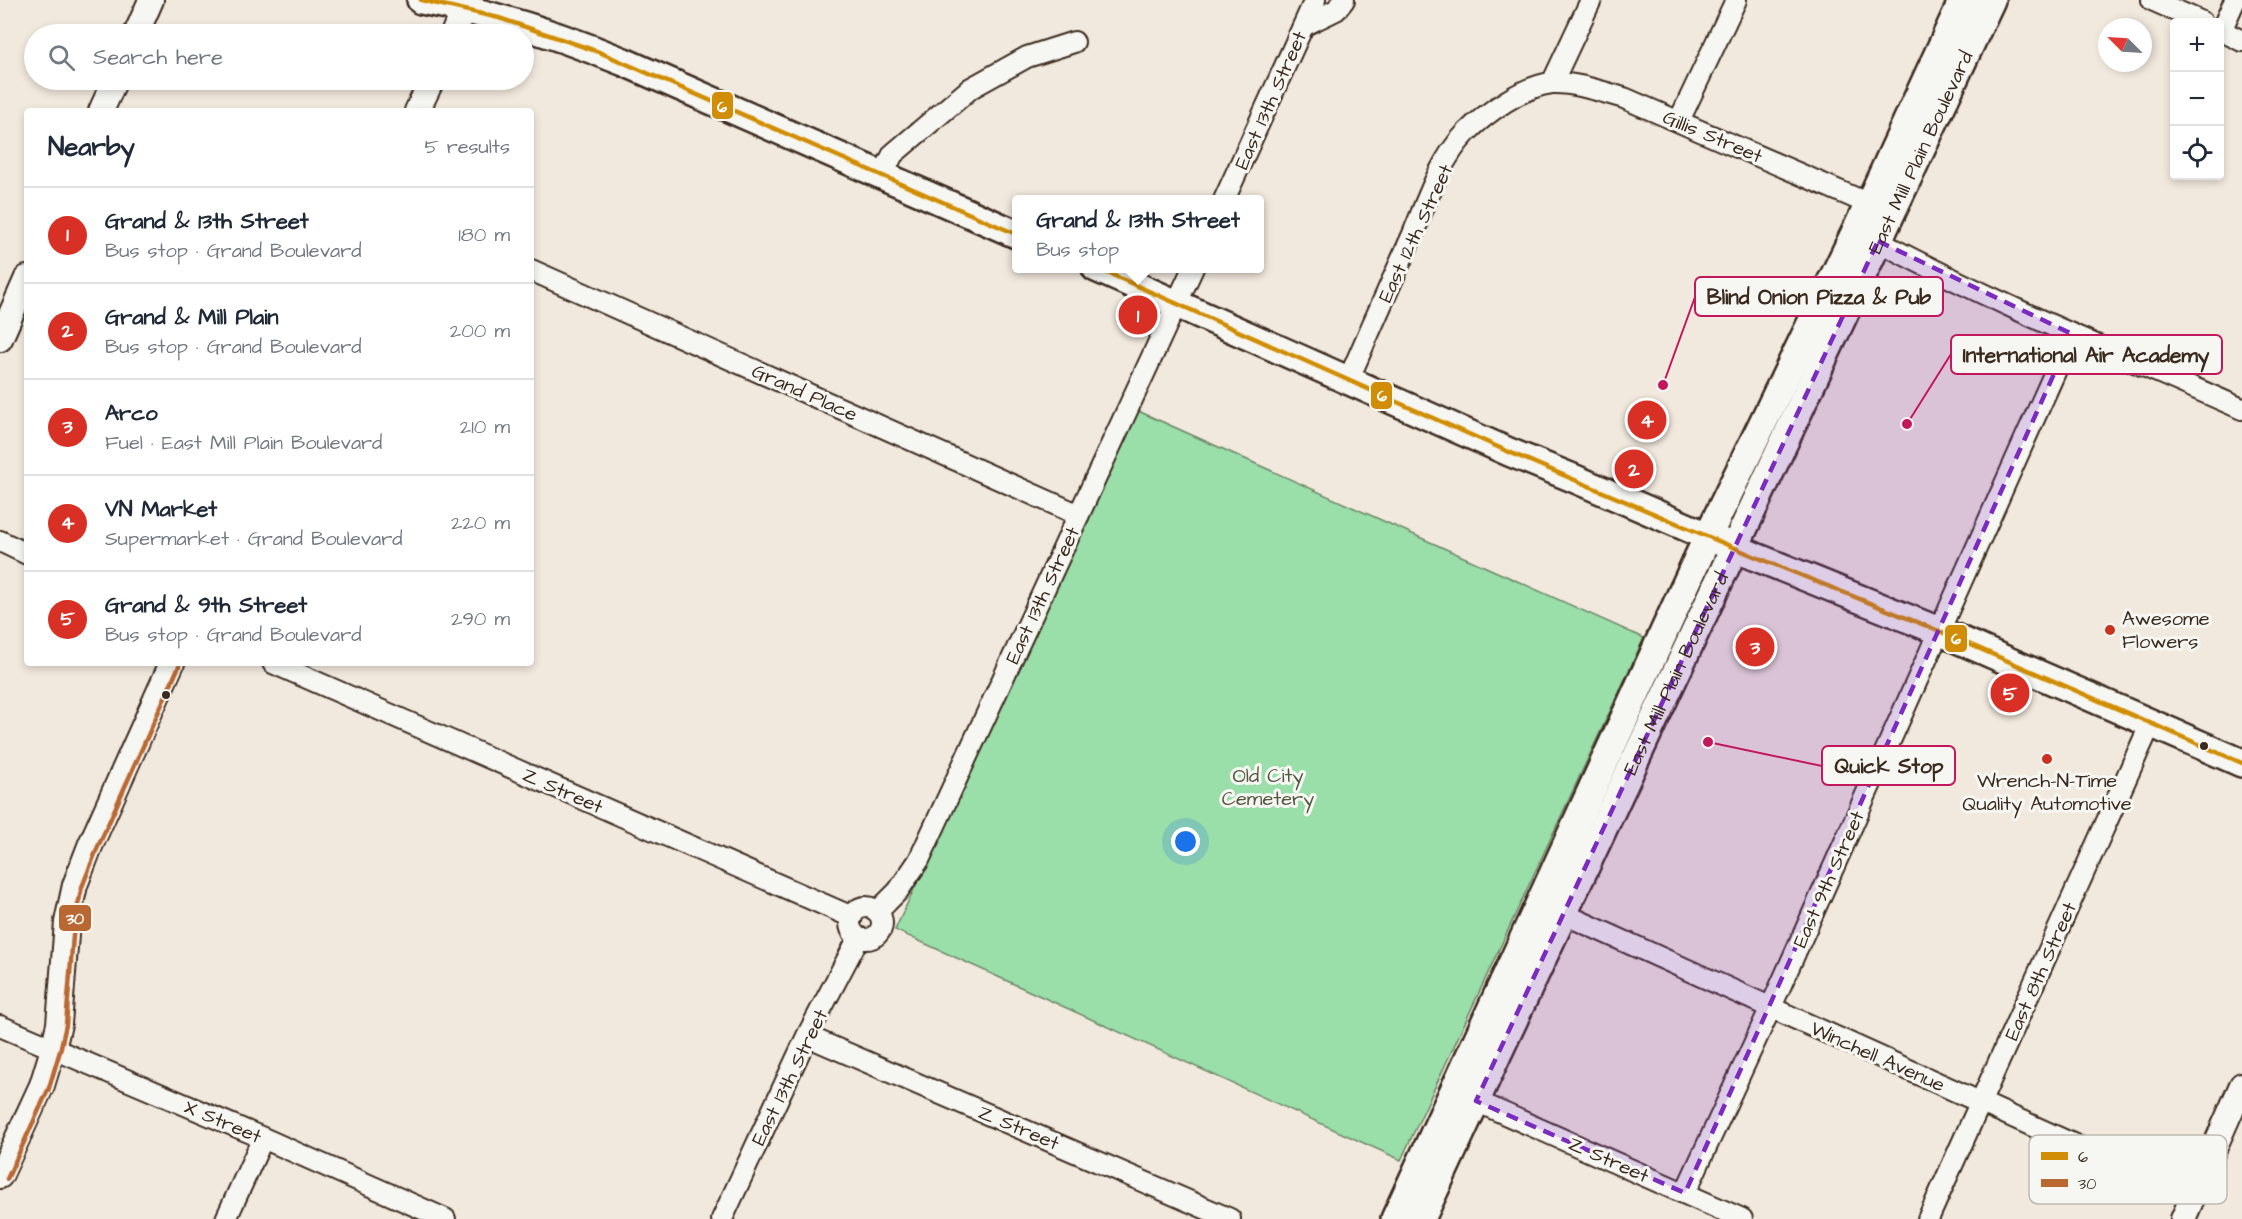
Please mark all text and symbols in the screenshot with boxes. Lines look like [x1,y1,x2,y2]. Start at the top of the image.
north arrow [2098,18,2152,72]
map controls [2170,18,2224,180]
button: + [2170,18,2224,72]
search box [24,24,534,90]
street label: East 13th Street [1228,27,1314,174]
icon: search [45,41,78,74]
text: Search here [93,42,223,73]
street label: East Mill Plain Boulevard [1861,46,1980,258]
button: − [2170,72,2224,126]
line badge: 6 [711,91,734,120]
text: 6 [717,96,727,118]
street label: Gillis Street [1658,103,1767,171]
button: locate [2170,126,2224,180]
text: Nearby [48,129,135,165]
text: 5 results [425,133,510,161]
street label: East 12th Street [1372,160,1460,307]
popup [1012,195,1264,273]
text: Grand & 13th Street [1036,205,1240,236]
text: Grand & 13th Street [105,206,309,237]
text: 1 [66,221,69,249]
text: 180 m [458,221,510,249]
text: Bus stop [1036,236,1119,264]
text: Bus stop · Grand Boulevard [105,237,362,265]
callout: Blind Onion Pizza & Pub [1695,277,1943,316]
text: Blind Onion Pizza & Pub [1707,283,1931,312]
pin: 1 [1118,292,1158,338]
text: Grand & Mill Plain [105,302,278,333]
text: 2 [62,317,73,345]
text: 200 m [450,317,510,345]
text: Bus stop · Grand Boulevard [105,333,362,361]
callout: International Air Academy [1951,335,2222,374]
text: International Air Academy [1963,341,2210,373]
street label: Grand Place [747,357,862,429]
line badge: 6 [1370,381,1393,410]
text: 6 [1377,385,1387,407]
text: Arco [105,398,158,429]
pin: 4 [1628,398,1666,442]
text: 3 [62,413,73,441]
text: 210 m [460,413,510,441]
text: Fuel · East Mill Plain Boulevard [105,429,382,457]
pin: 2 [1614,446,1654,492]
text: VN Market [105,494,217,525]
text: 4 [61,509,74,537]
text: 220 m [451,509,510,537]
street label: East 13th Street [999,522,1087,669]
text: Supermarket · Grand Boulevard [105,525,403,553]
street label: East Mill Plain Boulevard [1617,568,1736,780]
text: Grand & 9th Street [105,590,307,621]
text: 5 [60,605,75,633]
text: 290 m [451,605,510,633]
place label: Awesome Flowers [2122,605,2210,656]
text: Bus stop · Grand Boulevard [105,621,362,649]
marker: Awesome Flowers [2103,623,2117,637]
pin: 3 [1736,624,1774,670]
line badge: 6 [1944,624,1968,653]
text: 6 [1951,628,1961,650]
pin: 5 [1990,670,2030,716]
unlabelled marker [160,689,172,701]
unlabelled marker [2198,740,2210,752]
callout: Quick Stop [1822,746,1955,785]
text: Quick Stop [1835,752,1944,782]
marker: Wrench-N-Time Quality Automotive [2040,752,2054,766]
street label: Z Street [518,761,607,821]
park label: Old City Cemetery [1222,762,1314,814]
place label: Wrench-N-Time Quality Automotive [1962,767,2132,819]
street label: East 9th Street [1786,806,1872,952]
your location [1171,827,1200,856]
street label: East 8th Street [1998,898,2084,1045]
line badge: 30 [58,904,92,932]
text: 30 [65,908,84,930]
street label: East 13th Street [745,1005,835,1150]
street label: Winchell Avenue [1806,1015,1949,1099]
street label: X Street [180,1093,266,1151]
street label: Z Street [974,1098,1063,1157]
street label: Z Street [1564,1130,1653,1190]
legend [2029,1135,2227,1204]
text: 6 [2078,1146,2088,1168]
text: 30 [2078,1173,2096,1195]

